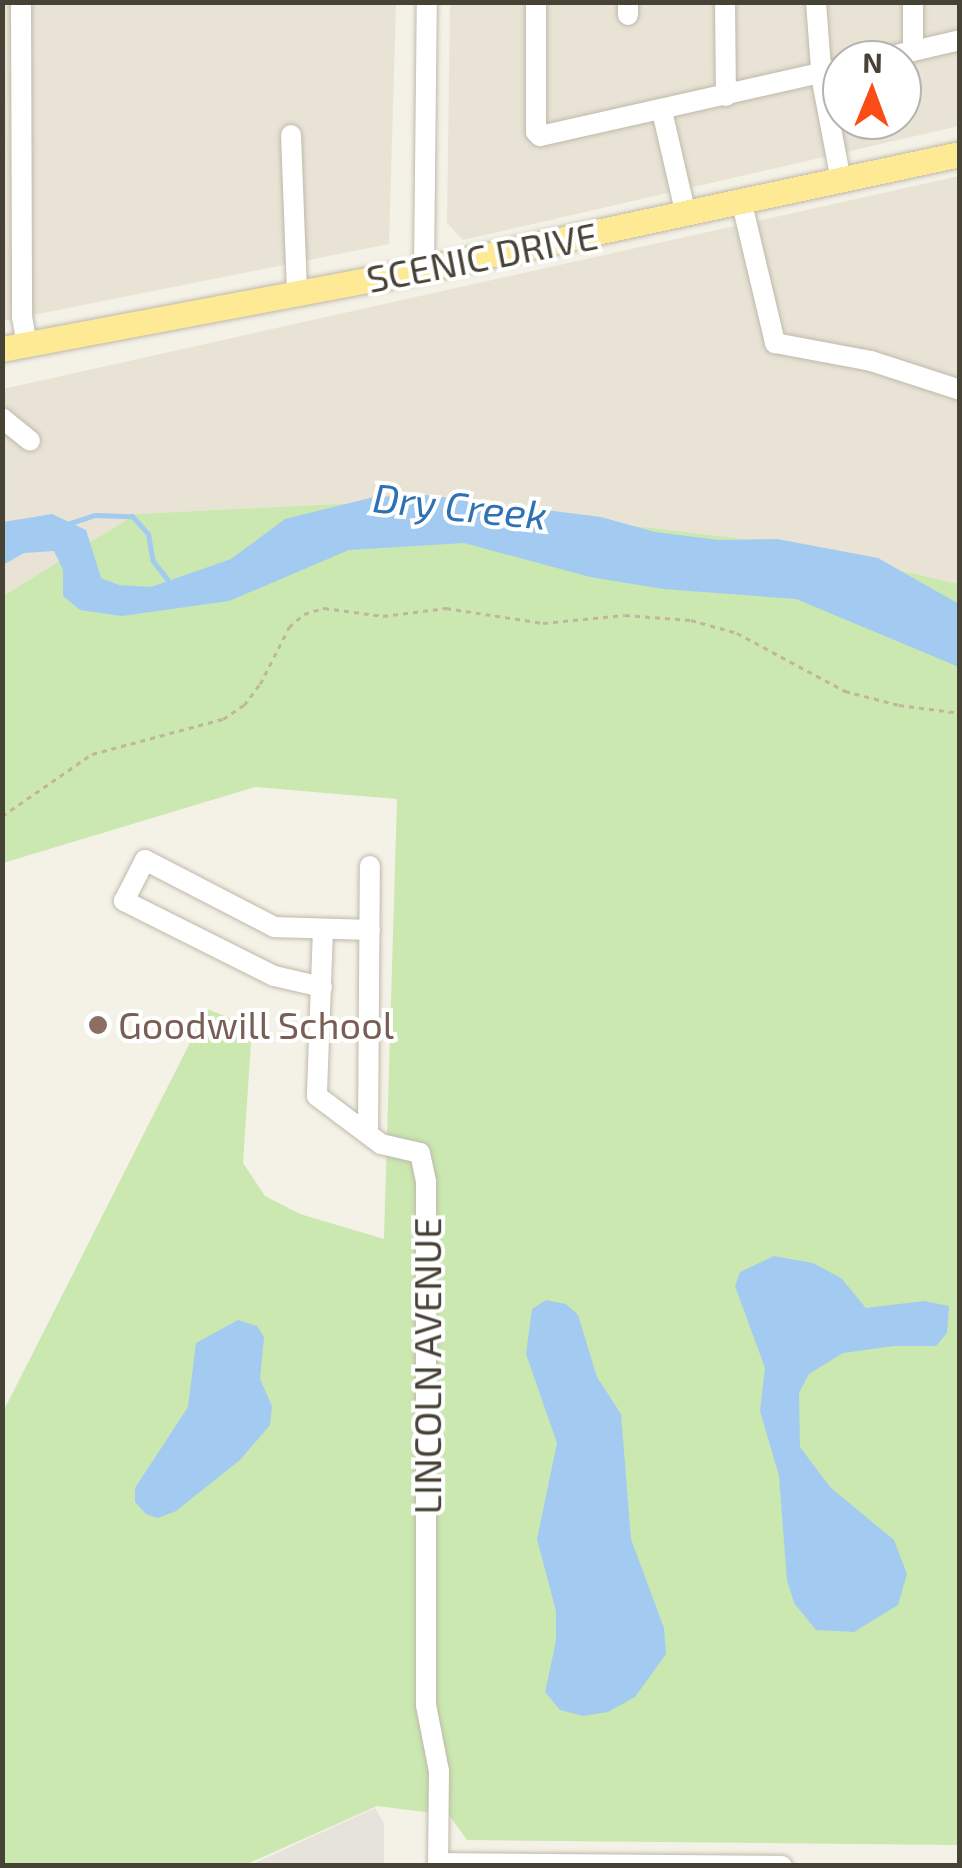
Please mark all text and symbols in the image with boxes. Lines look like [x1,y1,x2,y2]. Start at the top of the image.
north arrow [822,40,922,140]
text: N [862,45,883,79]
street label: SCENIC DRIVE [363,212,601,302]
water label: Dry Creek [371,472,549,538]
place label: Goodwill School [118,1002,395,1048]
marker: Goodwill School [87,1014,109,1036]
street label: LINCOLN AVENUE [404,1217,450,1515]

